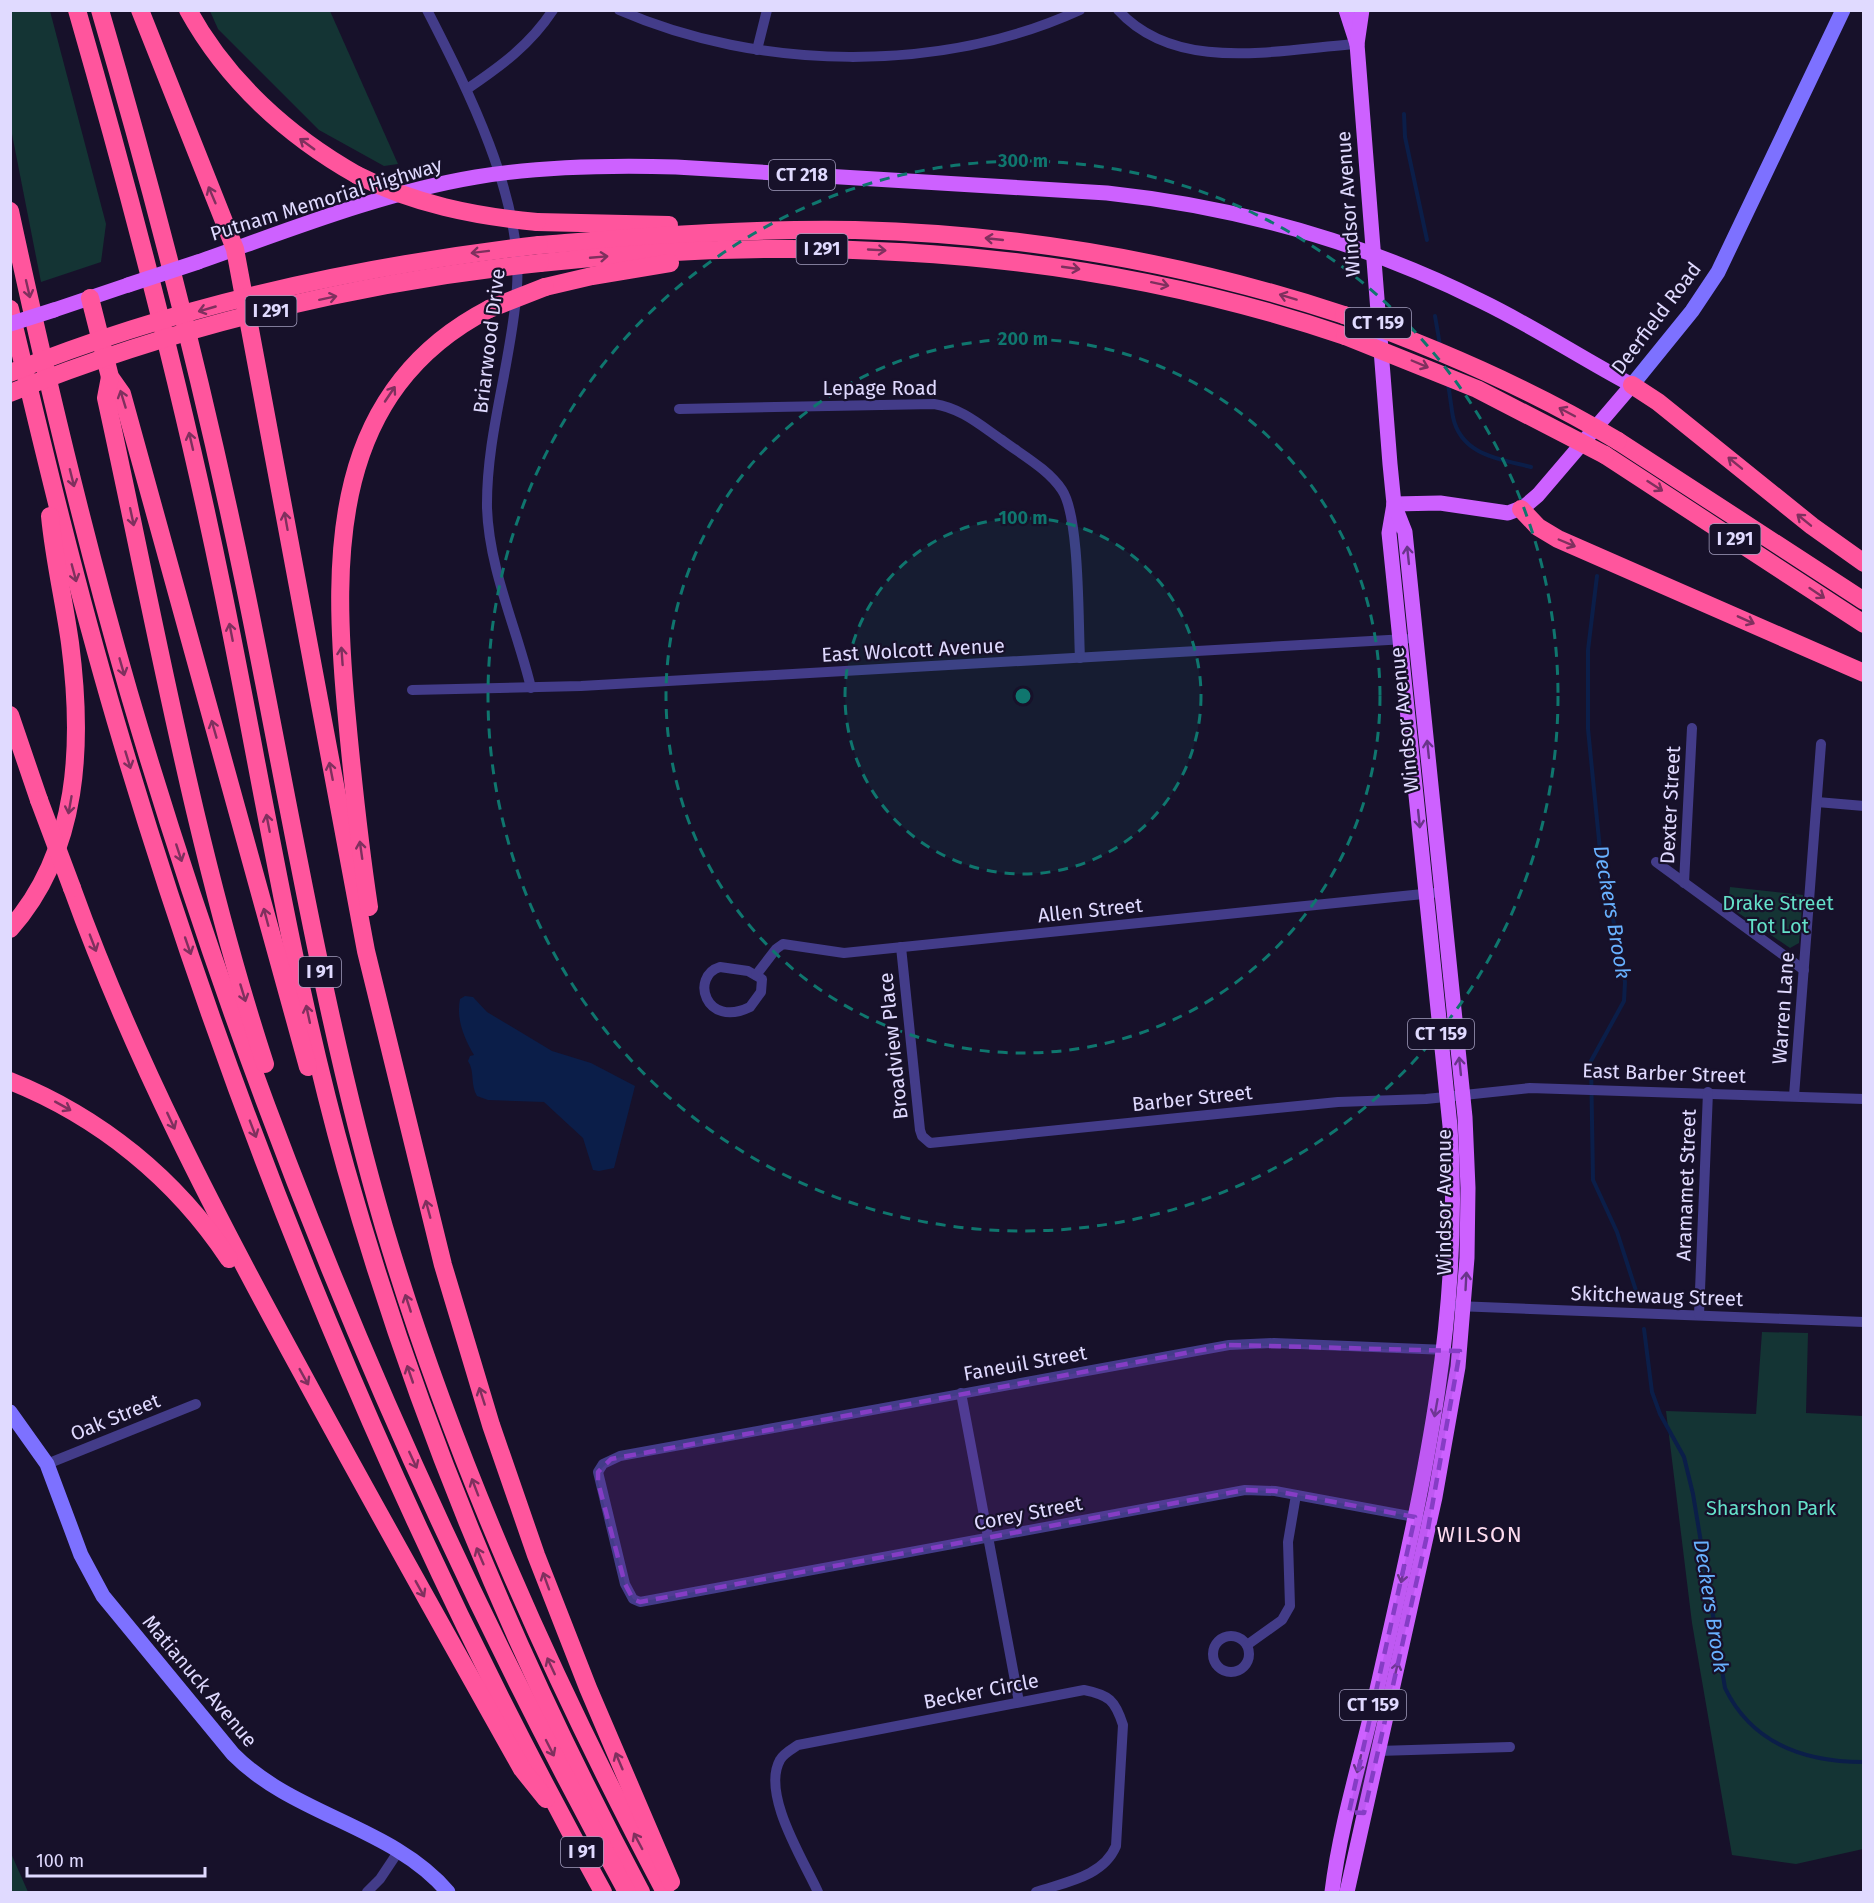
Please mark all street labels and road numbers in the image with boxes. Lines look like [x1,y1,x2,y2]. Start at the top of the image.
street label: Windsor Avenue [1331,130,1365,278]
street label: Putnam Memorial Highway [207,152,445,246]
road number: CT 218 [769,160,835,190]
road number: I 291 [796,234,848,264]
street label: Deerfield Road [1606,257,1706,379]
street label: Briarwood Drive [468,267,510,415]
road number: I 291 [246,296,296,326]
road number: CT 159 [1345,308,1411,338]
street label: Lepage Road [822,376,938,400]
road number: I 291 [1710,524,1760,554]
street label: East Wolcott Avenue [821,633,1005,667]
street label: Windsor Avenue [1384,646,1424,794]
street label: Dexter Street [1655,744,1685,865]
street label: Allen Street [1036,892,1144,927]
street label: Warren Lane [1767,951,1799,1065]
road number: I 91 [299,957,341,987]
street label: Broadview Place [873,971,913,1121]
road number: CT 159 [1408,1019,1474,1049]
street label: East Barber Street [1582,1058,1747,1088]
street label: Barber Street [1131,1080,1254,1116]
street label: Aramamet Street [1671,1108,1701,1261]
street label: Windsor Avenue [1432,1129,1456,1275]
street label: Skitchewaug Street [1570,1281,1744,1311]
street label: Faneuil Street [961,1340,1089,1386]
street label: Oak Street [67,1388,164,1446]
street label: Corey Street [972,1491,1085,1535]
street label: Matianuck Avenue [138,1610,262,1752]
street label: Becker Circle [921,1668,1041,1714]
road number: CT 159 [1340,1690,1406,1720]
road number: I 91 [561,1837,603,1867]

